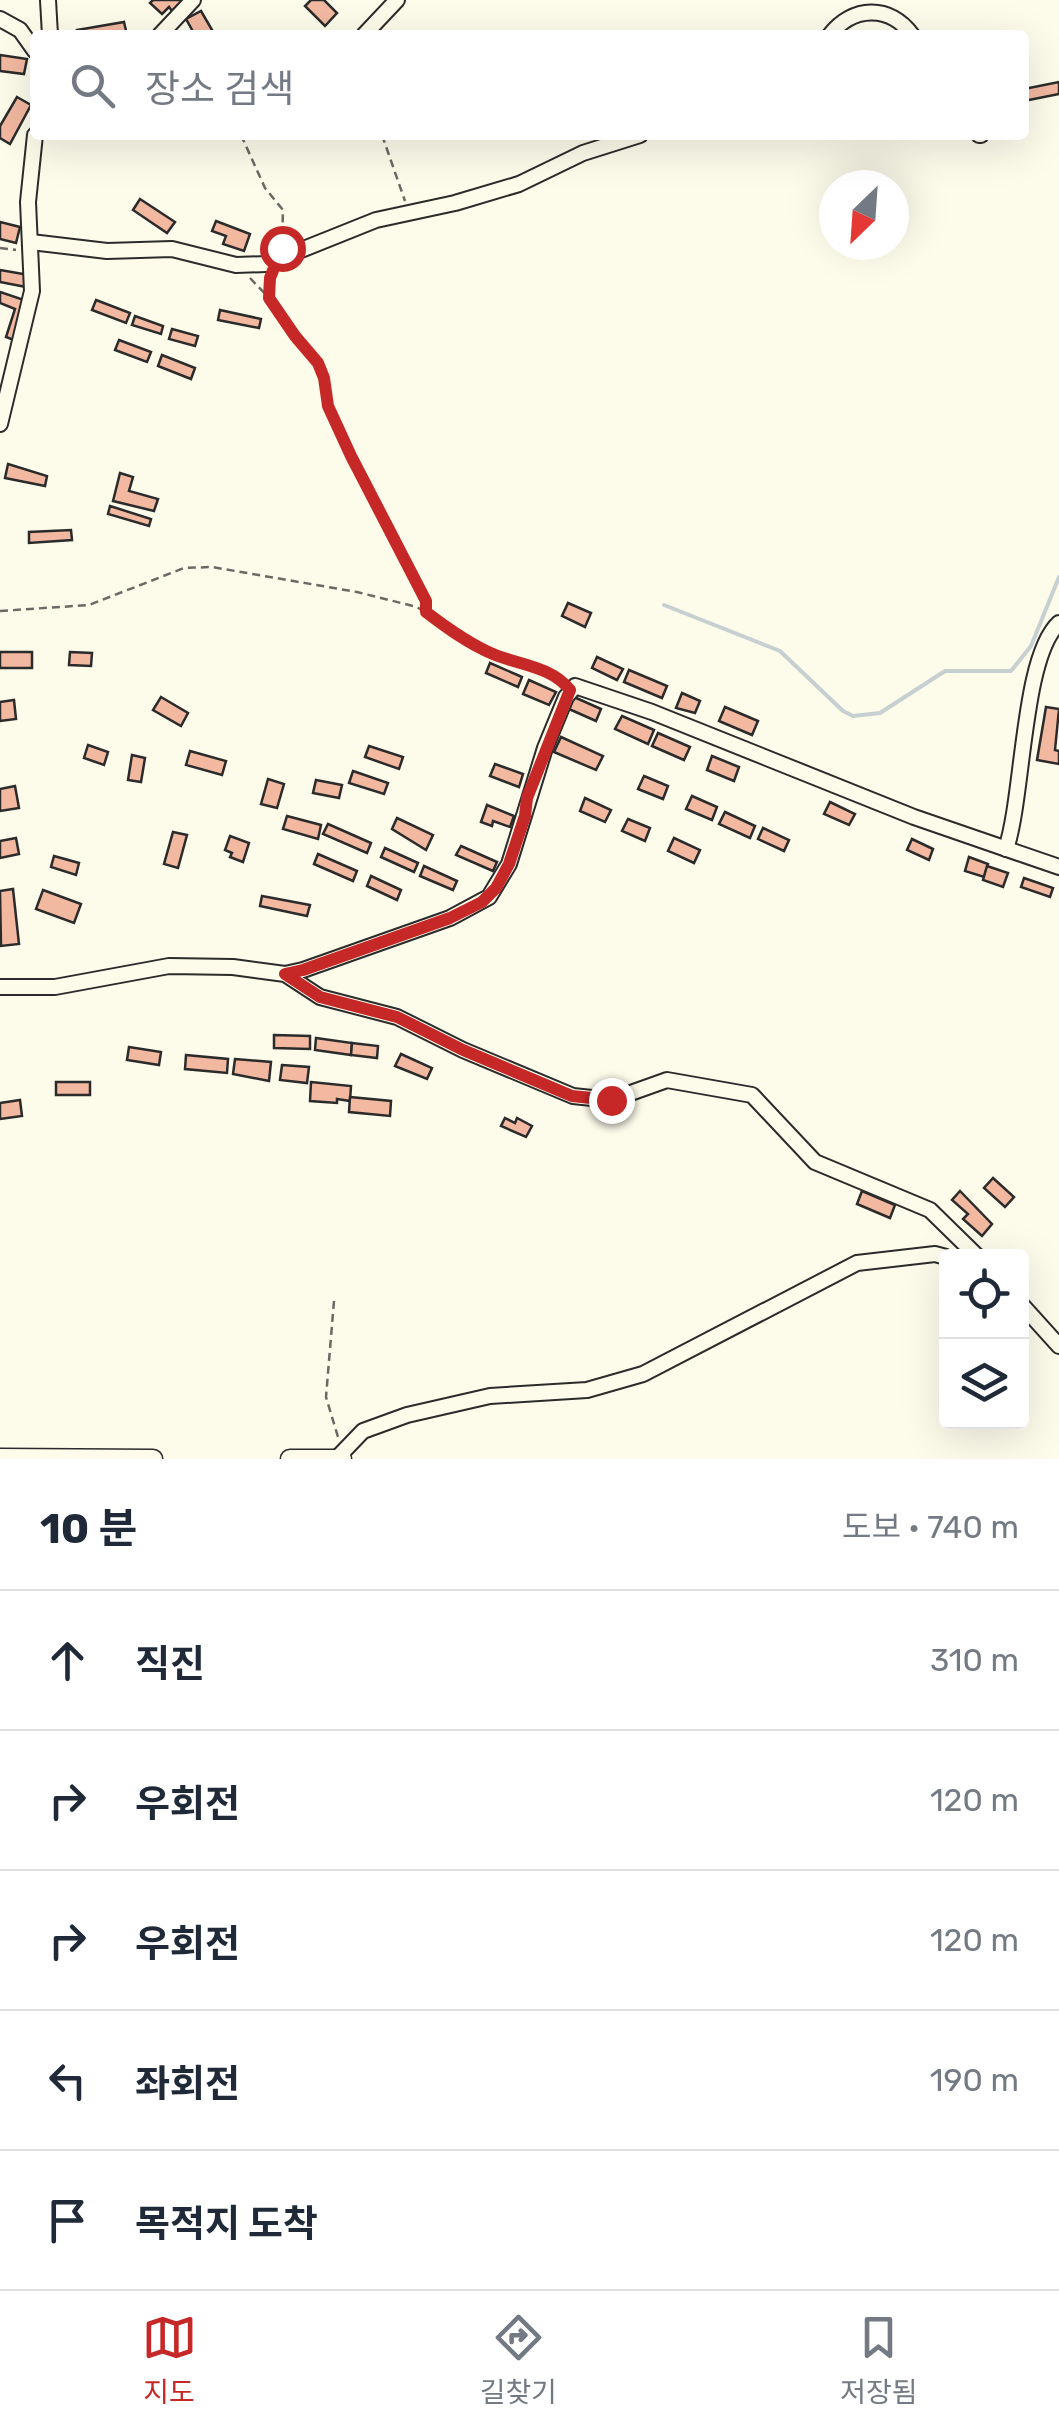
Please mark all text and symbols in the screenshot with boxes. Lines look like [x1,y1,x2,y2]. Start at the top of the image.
search box [30,30,1029,140]
icon: search [65,58,120,113]
text: 장소 검색 [145,66,294,112]
north arrow [819,170,909,260]
route start [260,226,306,272]
route end [589,1078,635,1124]
map controls [939,1249,1029,1429]
button: locate [939,1249,1029,1339]
button: layers [939,1339,1029,1429]
text: 10 분 [40,1504,137,1554]
text: 도보 · 740 m [842,1508,1019,1546]
icon: ahead [40,1633,95,1688]
text: 직진 [135,1641,205,1687]
text: 310 m [930,1641,1019,1679]
icon: right [40,1773,95,1828]
text: 우회전 [135,1781,240,1827]
text: 120 m [930,1781,1019,1819]
icon: right [40,1913,95,1968]
text: 우회전 [135,1921,240,1967]
text: 120 m [930,1921,1019,1959]
icon: left [40,2053,95,2108]
text: 좌회전 [135,2061,240,2107]
text: 190 m [930,2061,1019,2099]
icon: arrive [40,2193,95,2248]
text: 목적지 도착 [135,2201,318,2247]
tab: 지도 [142,2310,197,2410]
tab: 길찾기 [480,2310,557,2410]
tab: 저장됨 [840,2310,917,2410]

